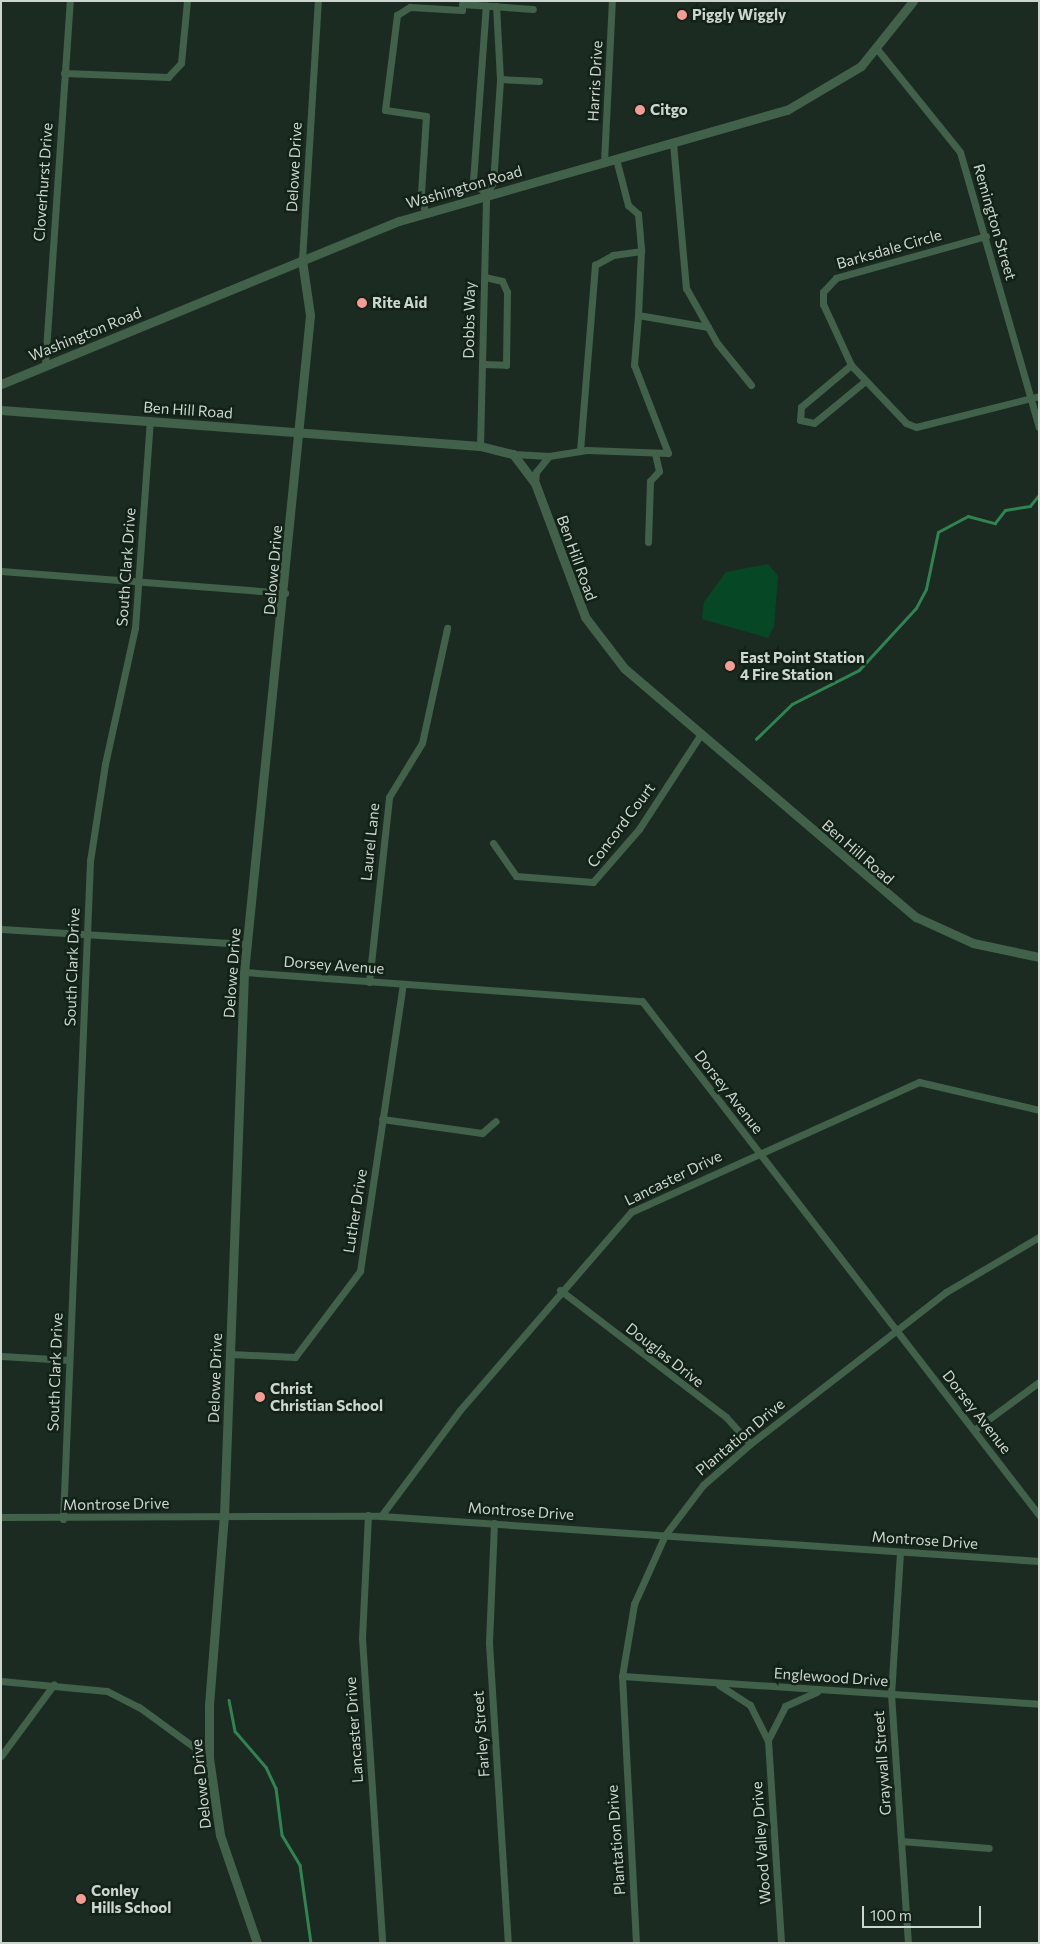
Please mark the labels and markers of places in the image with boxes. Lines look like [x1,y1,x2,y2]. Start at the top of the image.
place label: Piggly Wiggly [692,6,786,24]
marker: Piggly Wiggly [676,9,688,21]
place label: Citgo [650,101,688,119]
marker: Citgo [634,104,646,116]
place label: Rite Aid [372,294,427,312]
marker: Rite Aid [356,297,368,309]
place label: East Point Station 4 Fire Station [740,648,865,683]
marker: East Point Station 4 Fire Station [724,660,736,672]
place label: Christ Christian School [270,1379,383,1414]
marker: Christ Christian School [254,1391,266,1403]
place label: Conley Hills School [91,1881,171,1916]
marker: Conley Hills School [75,1893,87,1905]

